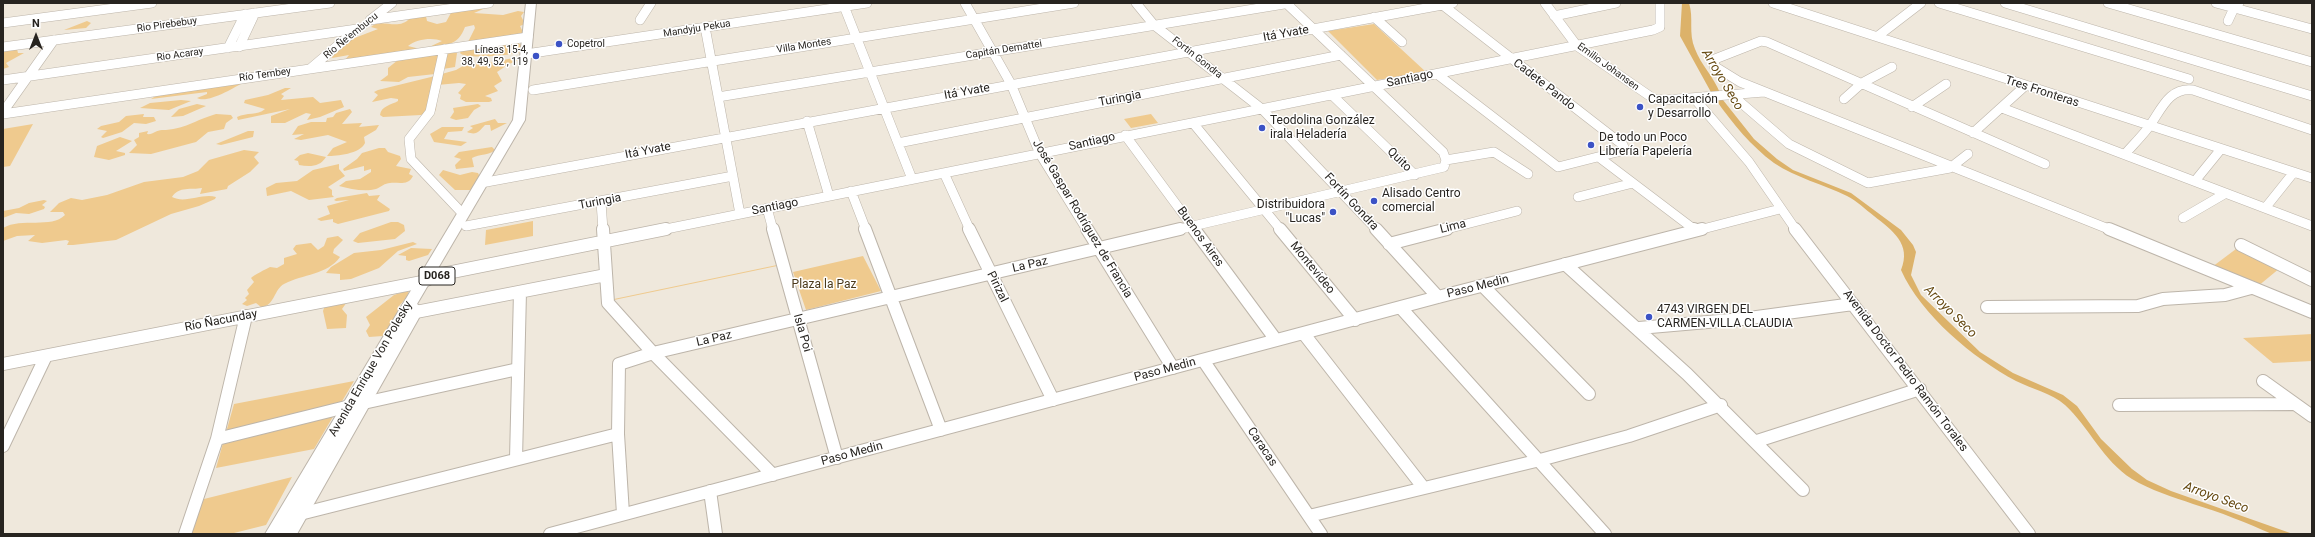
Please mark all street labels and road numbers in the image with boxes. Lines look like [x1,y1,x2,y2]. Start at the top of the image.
street label: Río Ñe'embucu [321,10,381,62]
street label: Rio Pirebebuy [136,15,198,35]
street label: Mandyju Pekua [662,18,732,40]
street label: Itá Yvate [1262,23,1310,45]
street label: Fortin Gondra [1169,35,1225,81]
street label: Villa Montes [776,36,832,56]
street label: Capitán Demattei [965,38,1043,62]
street label: Emilio Johansen [1575,41,1641,93]
street label: Rio Acaray [156,46,204,64]
street label: Cadete Pando [1510,56,1578,114]
street label: Río Tembey [238,65,292,85]
street label: Santiago [1385,67,1435,91]
street label: Tres Fronteras [2003,73,2081,111]
street label: Itá Yvate [943,81,991,103]
street label: Turingia [1098,88,1142,110]
street label: Santiago [1067,130,1117,154]
street label: José Gaspar Rodríguez de Francia [1029,137,1135,301]
street label: Itá Yvate [624,140,672,162]
street label: Quito [1384,145,1414,175]
street label: Fortín Gondra [1321,170,1381,234]
street label: Turingia [578,191,622,213]
street label: Santiago [750,195,800,219]
street label: Buenos Aires [1173,204,1227,270]
street label: Lima [1438,217,1468,237]
street label: Montevideo [1287,239,1337,297]
street label: La Paz [1011,254,1049,276]
road number: D068 [419,267,455,285]
street label: Pirizal [983,269,1011,305]
street label: Paso Medin [1446,272,1510,302]
street label: Avenida Doctor Pedro Ramón Torales [1839,287,1971,455]
street label: Avenida Enrique Von Polesky [326,299,416,439]
street label: Río Ñacunday [183,307,259,335]
street label: Isla Poi [790,312,814,354]
street label: La Paz [695,328,733,350]
street label: Paso Medin [1133,355,1197,385]
street label: Caracas [1244,425,1280,469]
street label: Paso Medin [820,439,884,469]

